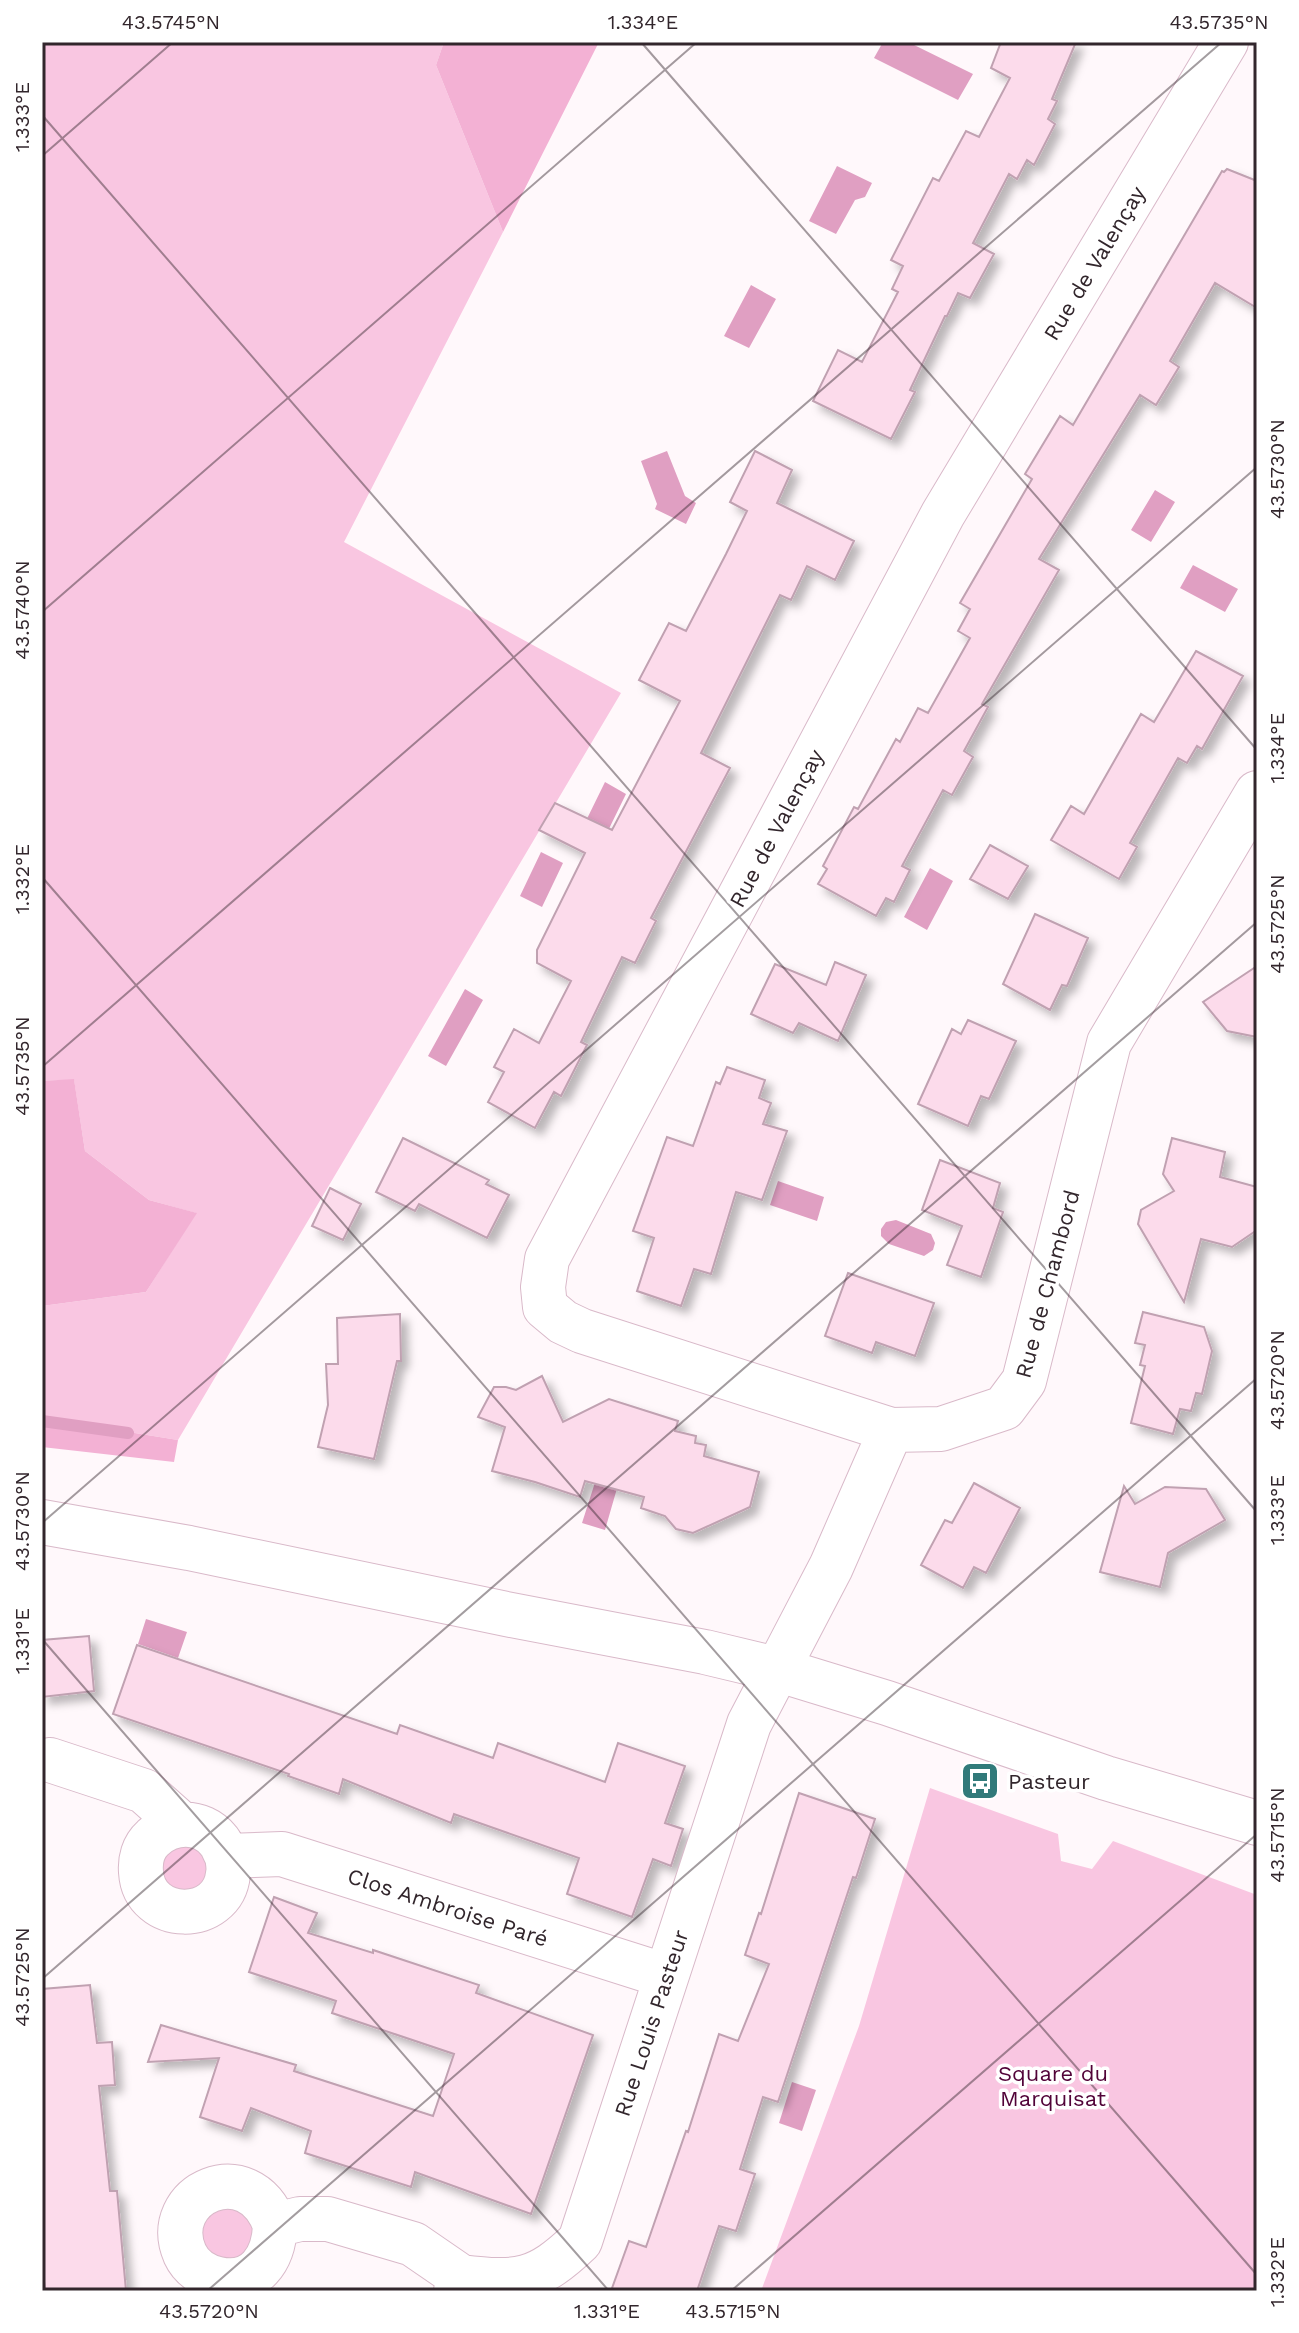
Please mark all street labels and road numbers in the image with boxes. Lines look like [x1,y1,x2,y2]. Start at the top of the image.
street label: Rue de Valençay [1039,181,1151,345]
street label: Rue de Valençay [724,744,829,912]
street label: Rue de Chambord [1010,1187,1085,1381]
street label: Clos Ambroise Paré [345,1863,551,1952]
street label: Rue Louis Pasteur [610,1927,693,2120]

